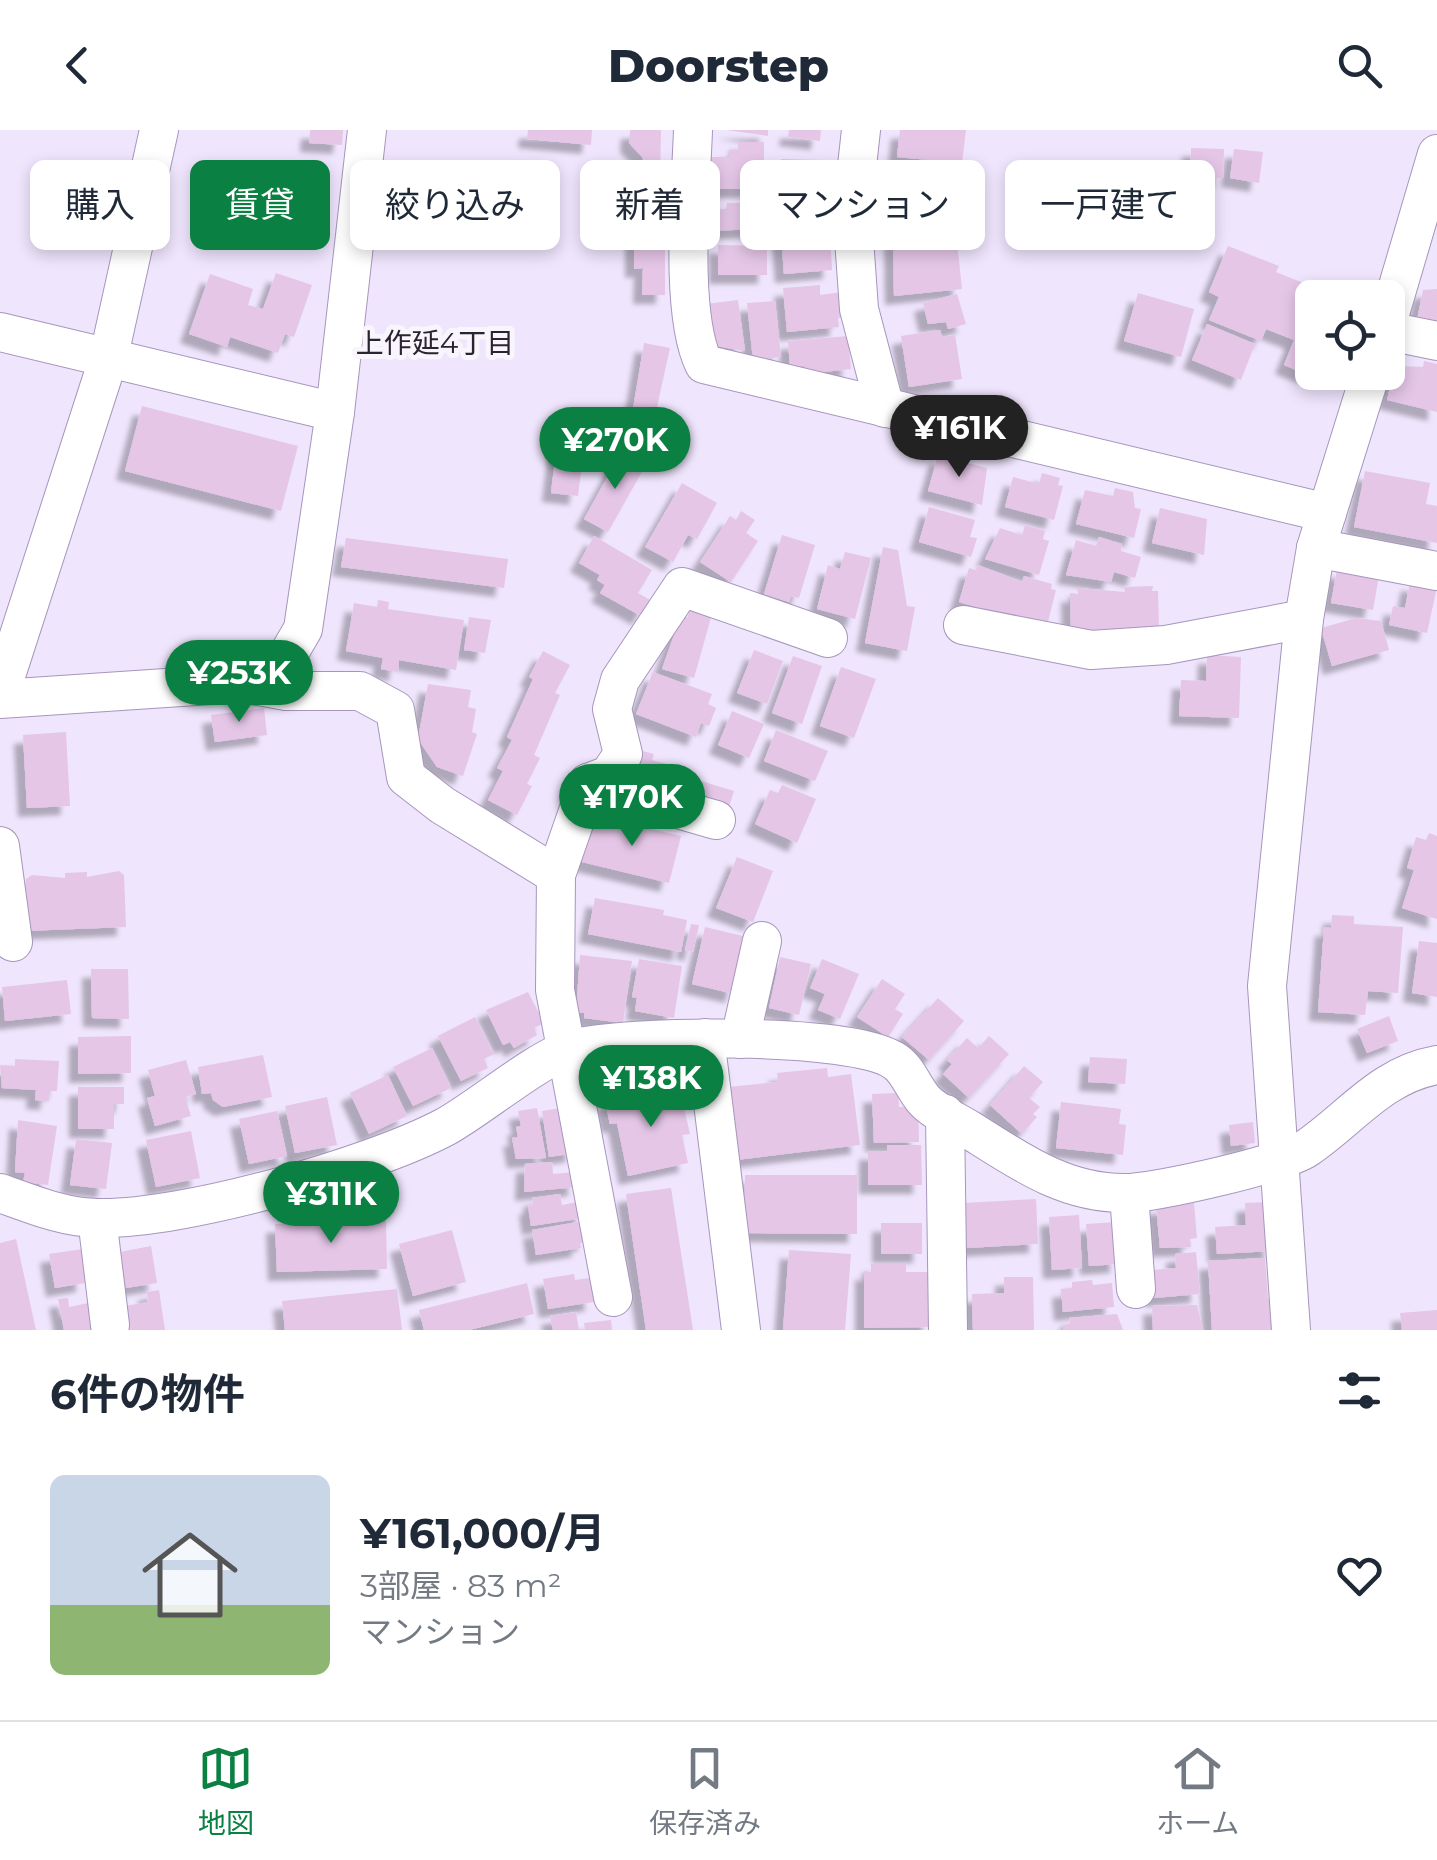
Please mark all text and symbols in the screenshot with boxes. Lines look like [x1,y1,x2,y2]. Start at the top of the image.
icon: back [50,38,105,93]
text: Doorstep [608,38,829,93]
icon: search [1332,38,1387,93]
chip: 購入 [30,160,170,250]
chip: 賃貸 [190,160,330,250]
chip: 絞り込み [350,160,560,250]
chip: 新着 [580,160,720,250]
chip: マンション [740,160,985,250]
chip: 一戸建て [1005,160,1215,250]
map controls [1295,280,1405,390]
button: locate [1295,280,1405,390]
district label: 上作延4丁目 [356,326,514,360]
pin: ¥161K [889,395,1029,480]
pin: ¥270K [545,407,685,492]
text: ¥161K [912,408,1006,447]
text: ¥270K [561,420,669,459]
pin: ¥253K [169,640,309,725]
text: ¥253K [187,653,291,692]
pin: ¥170K [562,764,702,849]
text: ¥170K [581,777,683,816]
pin: ¥138K [581,1045,721,1130]
text: ¥138K [601,1058,701,1097]
pin: ¥311K [261,1161,401,1246]
text: ¥311K [285,1174,377,1213]
icon: filters [1332,1363,1387,1418]
text: 6件の物件 [50,1368,245,1420]
text: ¥161,000/月 [360,1507,605,1559]
icon: home [130,1515,250,1635]
icon: heart [1332,1548,1387,1603]
text: 3部屋 · 83 m² [360,1566,561,1605]
text: マンション [360,1612,520,1651]
tab: 地図 [198,1741,254,1841]
tab: 保存済み [649,1741,761,1841]
tab: ホーム [1156,1741,1239,1841]

